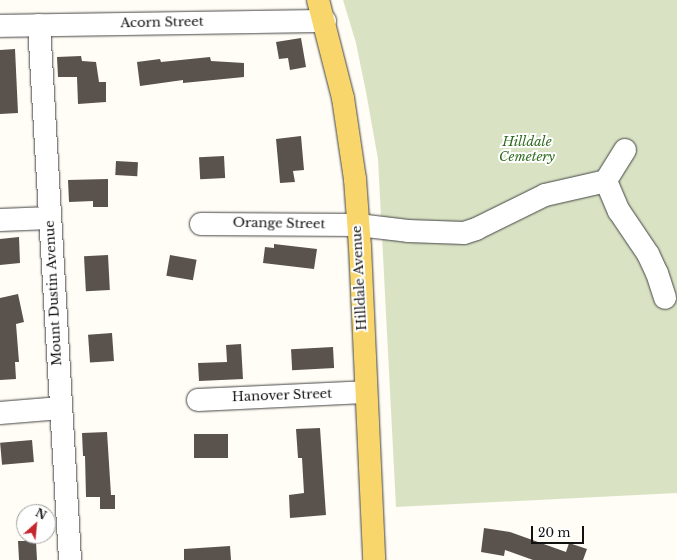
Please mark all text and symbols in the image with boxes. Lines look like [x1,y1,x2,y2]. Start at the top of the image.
street label: Acorn Street [120,14,204,32]
park label: Hilldale Cemetery [499,135,555,166]
street label: Orange Street [233,215,325,233]
street label: Mount Dustin Avenue [42,220,66,366]
street label: Hilldale Avenue [349,225,371,331]
street label: Hanover Street [231,386,333,406]
north arrow [16,504,56,544]
text: N [33,506,49,523]
scale bar [533,518,586,544]
text: 20 m [538,525,570,540]

